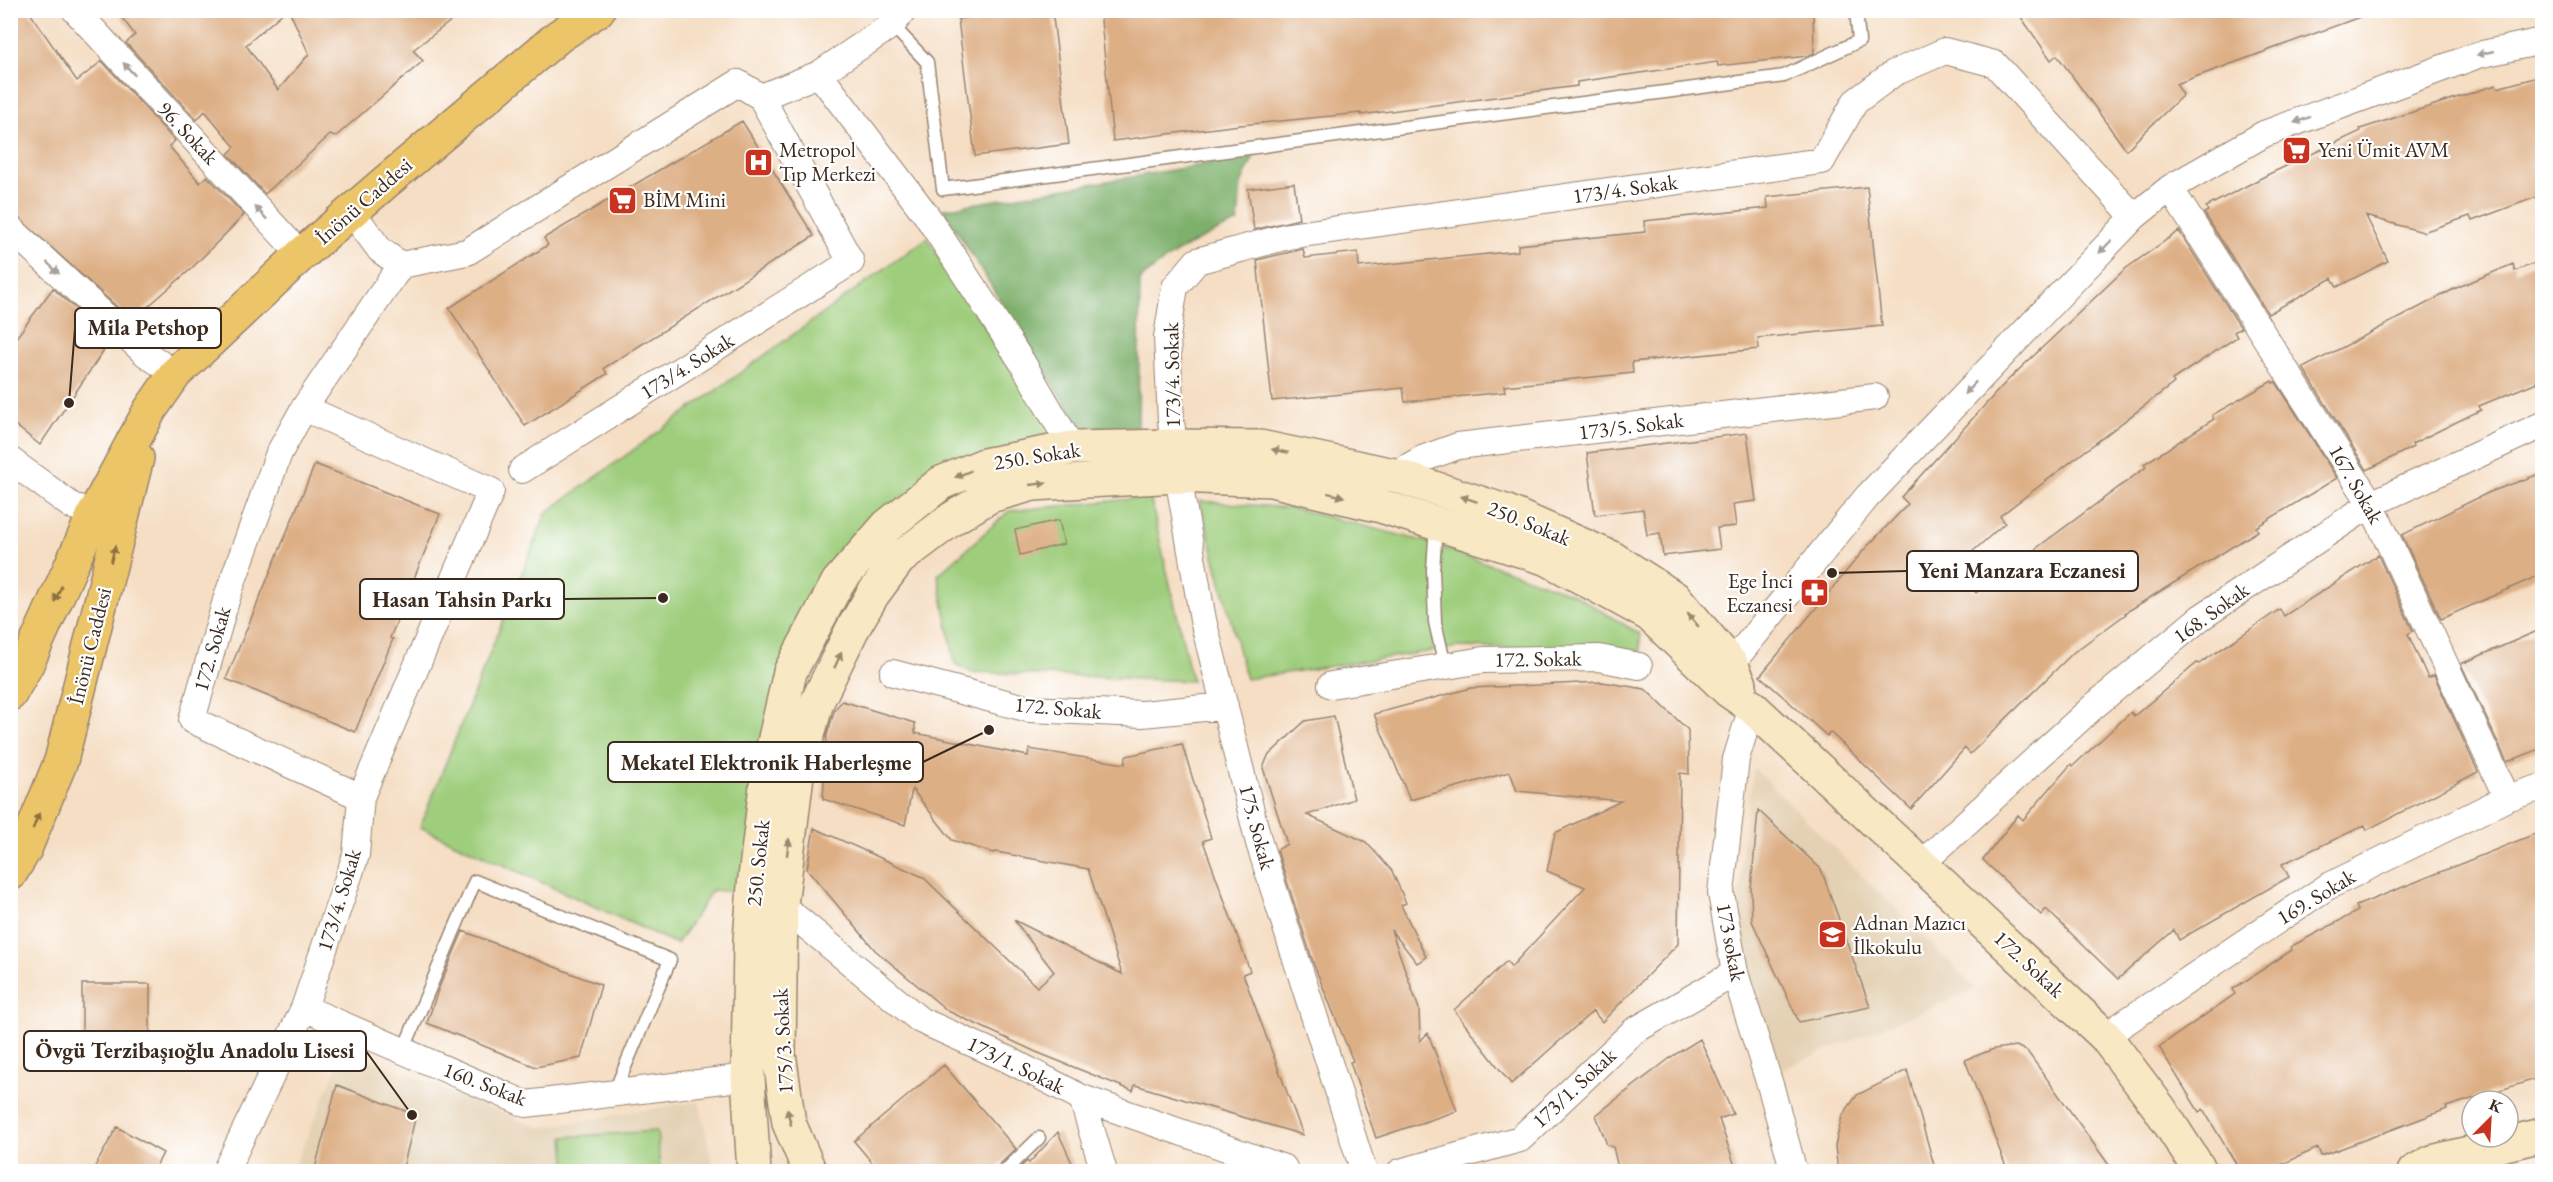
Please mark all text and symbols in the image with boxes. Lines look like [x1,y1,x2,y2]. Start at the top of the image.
one-way arrow [2476,49,2494,59]
one-way arrow [123,62,136,77]
street label: 96. Sokak [152,95,225,171]
one-way arrow [2293,116,2311,125]
supermarket icon: Yeni Ümit AVM [2281,134,2313,166]
place label: Metropol Tıp Merkezi [779,136,876,187]
place label: Yeni Ümit AVM [2318,136,2449,163]
hospital icon: Metropol Tıp Merkezi [742,146,774,178]
street label: İnönü Caddesi [310,151,418,250]
street label: 173/4. Sokak [1571,168,1680,209]
supermarket icon: BİM Mini [606,184,638,216]
place label: BİM Mini [643,186,726,213]
one-way arrow [254,205,268,220]
one-way arrow [2098,240,2112,255]
one-way arrow [46,261,61,275]
callout: Mila Petshop [75,308,221,348]
text: Mila Petshop [87,313,209,342]
street label: 173/4. Sokak [1157,321,1186,428]
street label: 173/4. Sokak [635,326,740,405]
one-way arrow [1964,380,1977,395]
street label: 173/5. Sokak [1577,406,1686,445]
street label: 250. Sokak [992,435,1083,476]
street label: 167. Sokak [2323,439,2390,529]
one-way arrow [1270,446,1289,455]
one-way arrow [953,469,971,479]
one-way arrow [1029,479,1048,489]
one-way arrow [1327,491,1345,501]
one-way arrow [1460,494,1478,504]
street label: 250. Sokak [1484,494,1576,552]
one-way arrow [109,545,118,563]
callout: Yeni Manzara Eczanesi [1907,551,2138,591]
text: Yeni Manzara Eczanesi [1918,556,2126,585]
place label: Ege İnci Eczanesi [1726,567,1793,618]
street label: 168. Sokak [2167,575,2255,649]
pharmacy icon: Ege İnci Eczanesi [1798,577,1830,609]
callout: Hasan Tahsin Parkı [360,579,564,619]
one-way arrow [53,585,62,603]
street label: İnönü Caddesi [62,585,117,707]
text: Hasan Tahsin Parkı [372,585,552,614]
street label: 172. Sokak [187,602,237,694]
one-way arrow [1687,612,1700,628]
street label: 172. Sokak [1494,644,1583,673]
one-way arrow [833,651,842,668]
street label: 172. Sokak [1013,690,1104,725]
callout: Mekatel Elektronik Haberleşme [608,742,923,782]
text: Mekatel Elektronik Haberleşme [621,748,911,777]
street label: 175. Sokak [1233,781,1282,874]
one-way arrow [31,812,41,830]
street label: 250. Sokak [740,817,776,908]
one-way arrow [784,837,793,856]
street label: 173/4. Sokak [310,844,367,954]
street label: 169. Sokak [2271,862,2361,931]
street label: 173 sokak [1711,900,1753,985]
place label: Adnan Mazıcı İlkokulu [1852,909,1966,960]
school or university icon: Adnan Mazıcı İlkokulu [1816,919,1848,951]
street label: 172. Sokak [1988,924,2071,1004]
street label: 175/3. Sokak [766,986,799,1094]
street label: 173/1. Sokak [963,1029,1071,1100]
callout: Övgü Terzibaşıoğlu Anadolu Lisesi [24,1031,366,1071]
text: Övgü Terzibaşıoğlu Anadolu Lisesi [36,1036,355,1065]
street label: 173/1. Sokak [1526,1041,1622,1134]
street label: 160. Sokak [440,1055,532,1112]
north arrow [2460,1089,2520,1149]
text: K [2486,1094,2506,1118]
one-way arrow [783,1108,793,1126]

